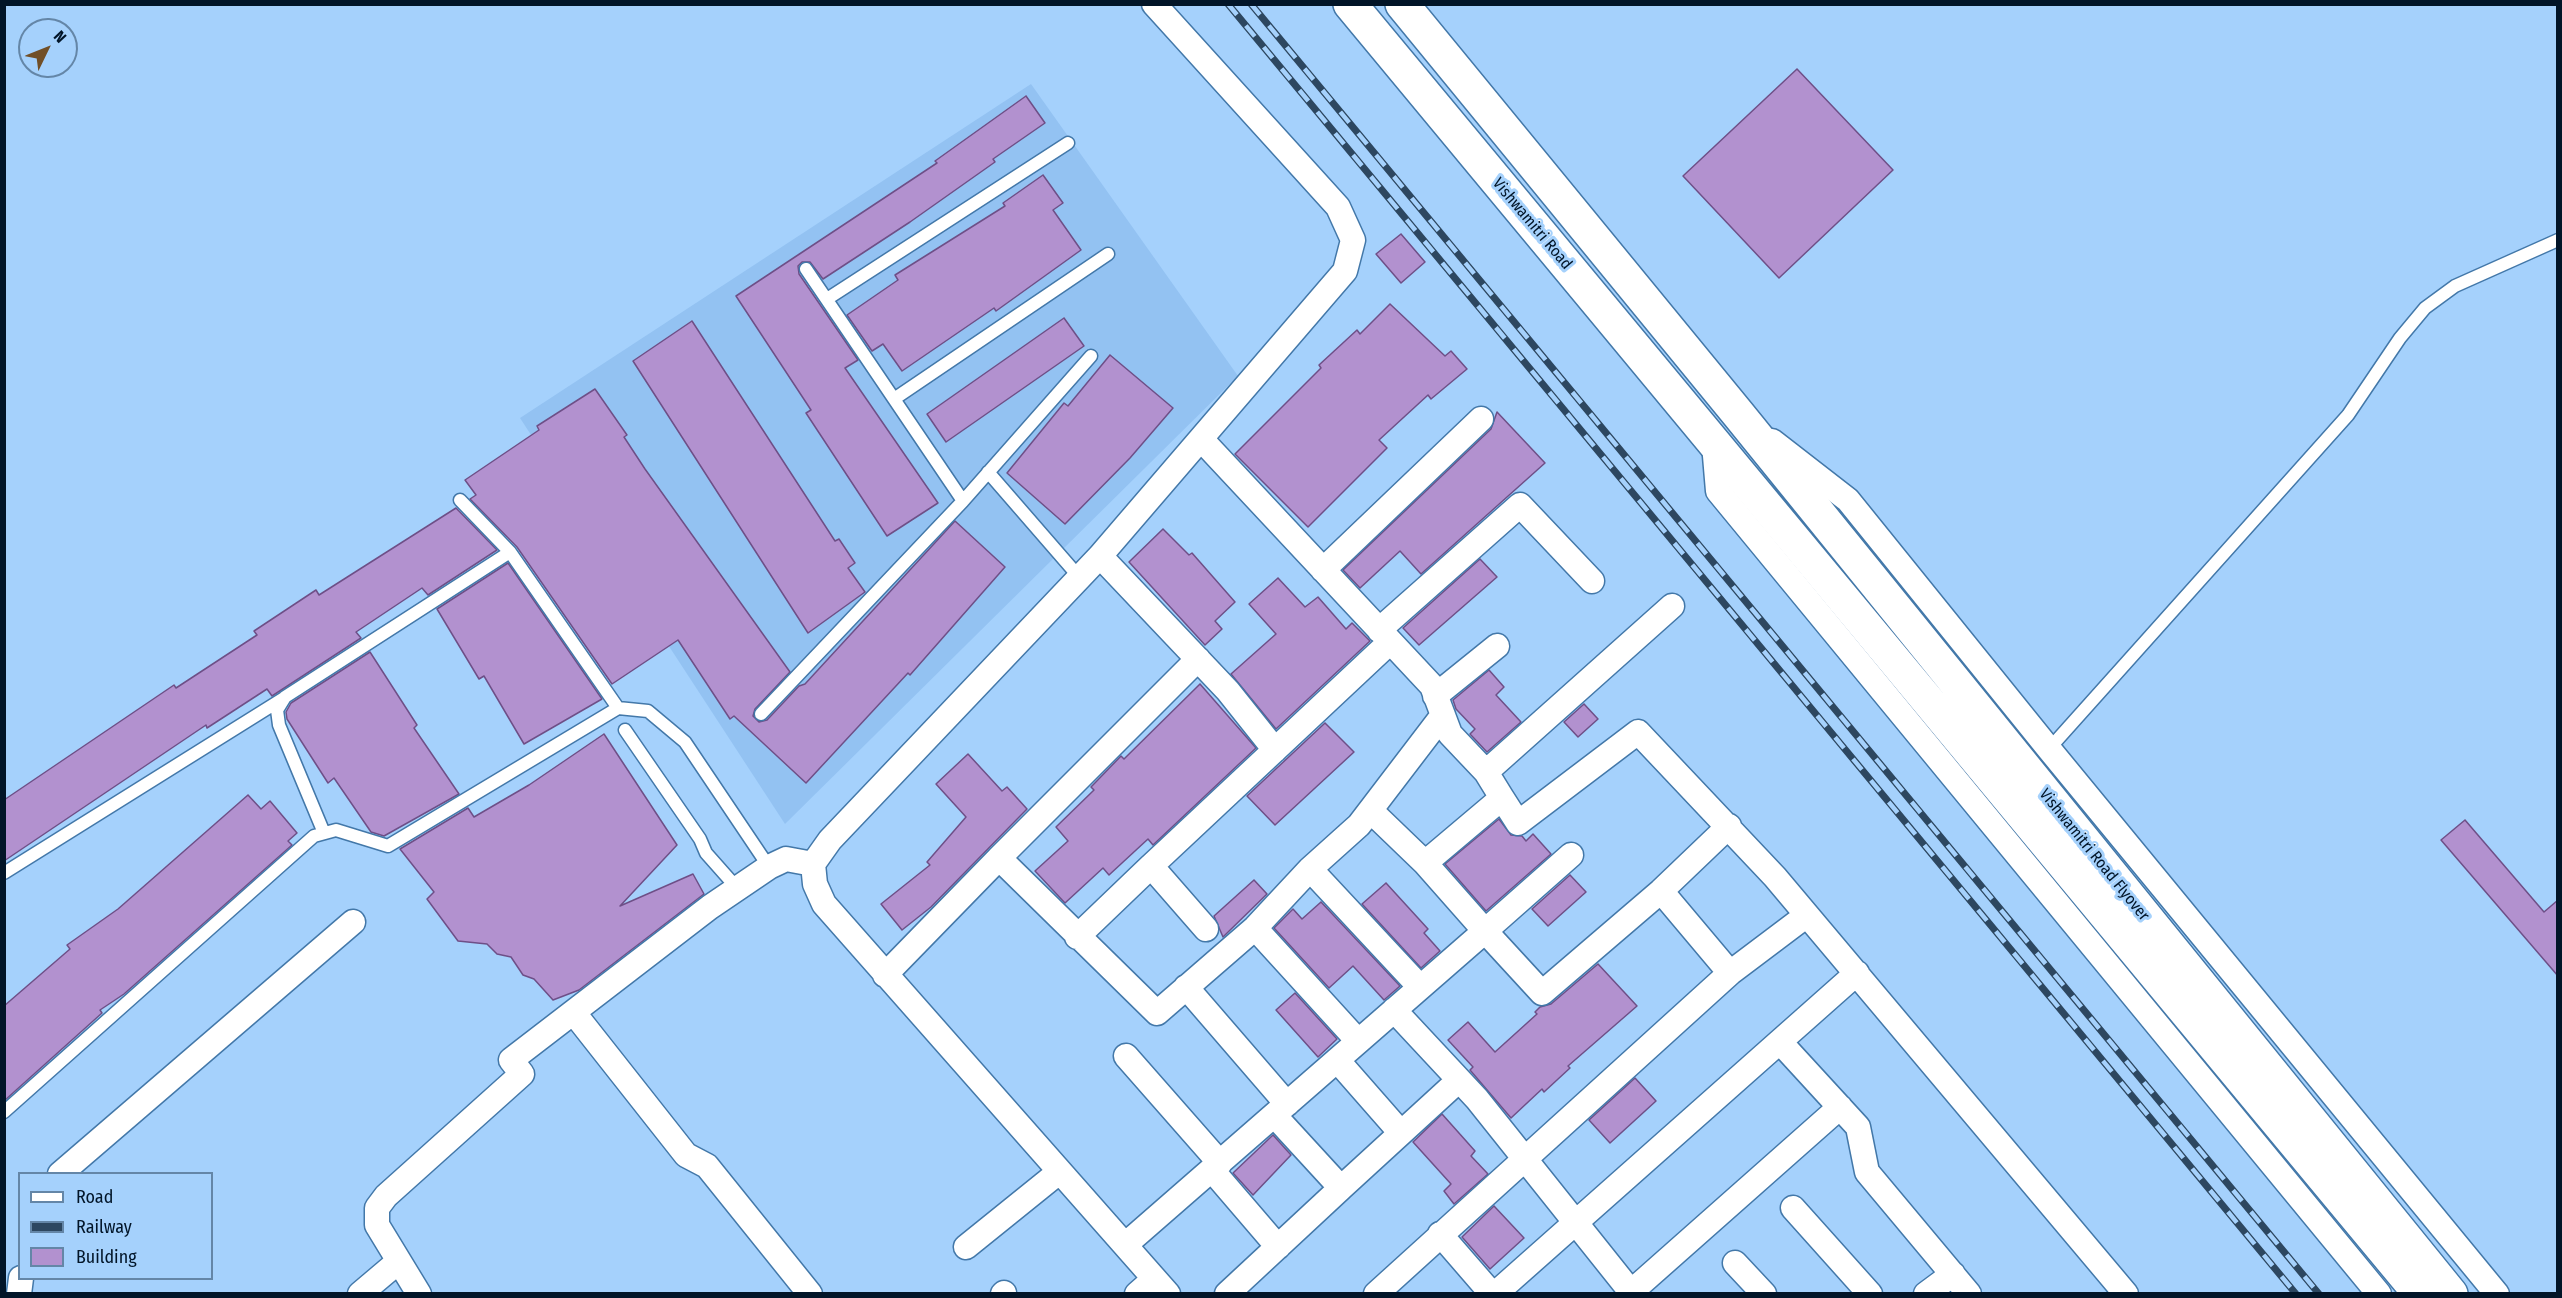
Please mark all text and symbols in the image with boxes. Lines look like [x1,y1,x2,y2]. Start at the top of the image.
north arrow [18,18,78,78]
text: N [50,27,70,47]
street label: Vishwamitri Road [1488,174,1576,274]
street label: Vishwamitri Road Flyover [2035,785,2153,925]
legend [18,1172,213,1280]
text: Road [76,1186,113,1208]
text: Railway [76,1216,132,1238]
text: Building [76,1246,137,1268]

